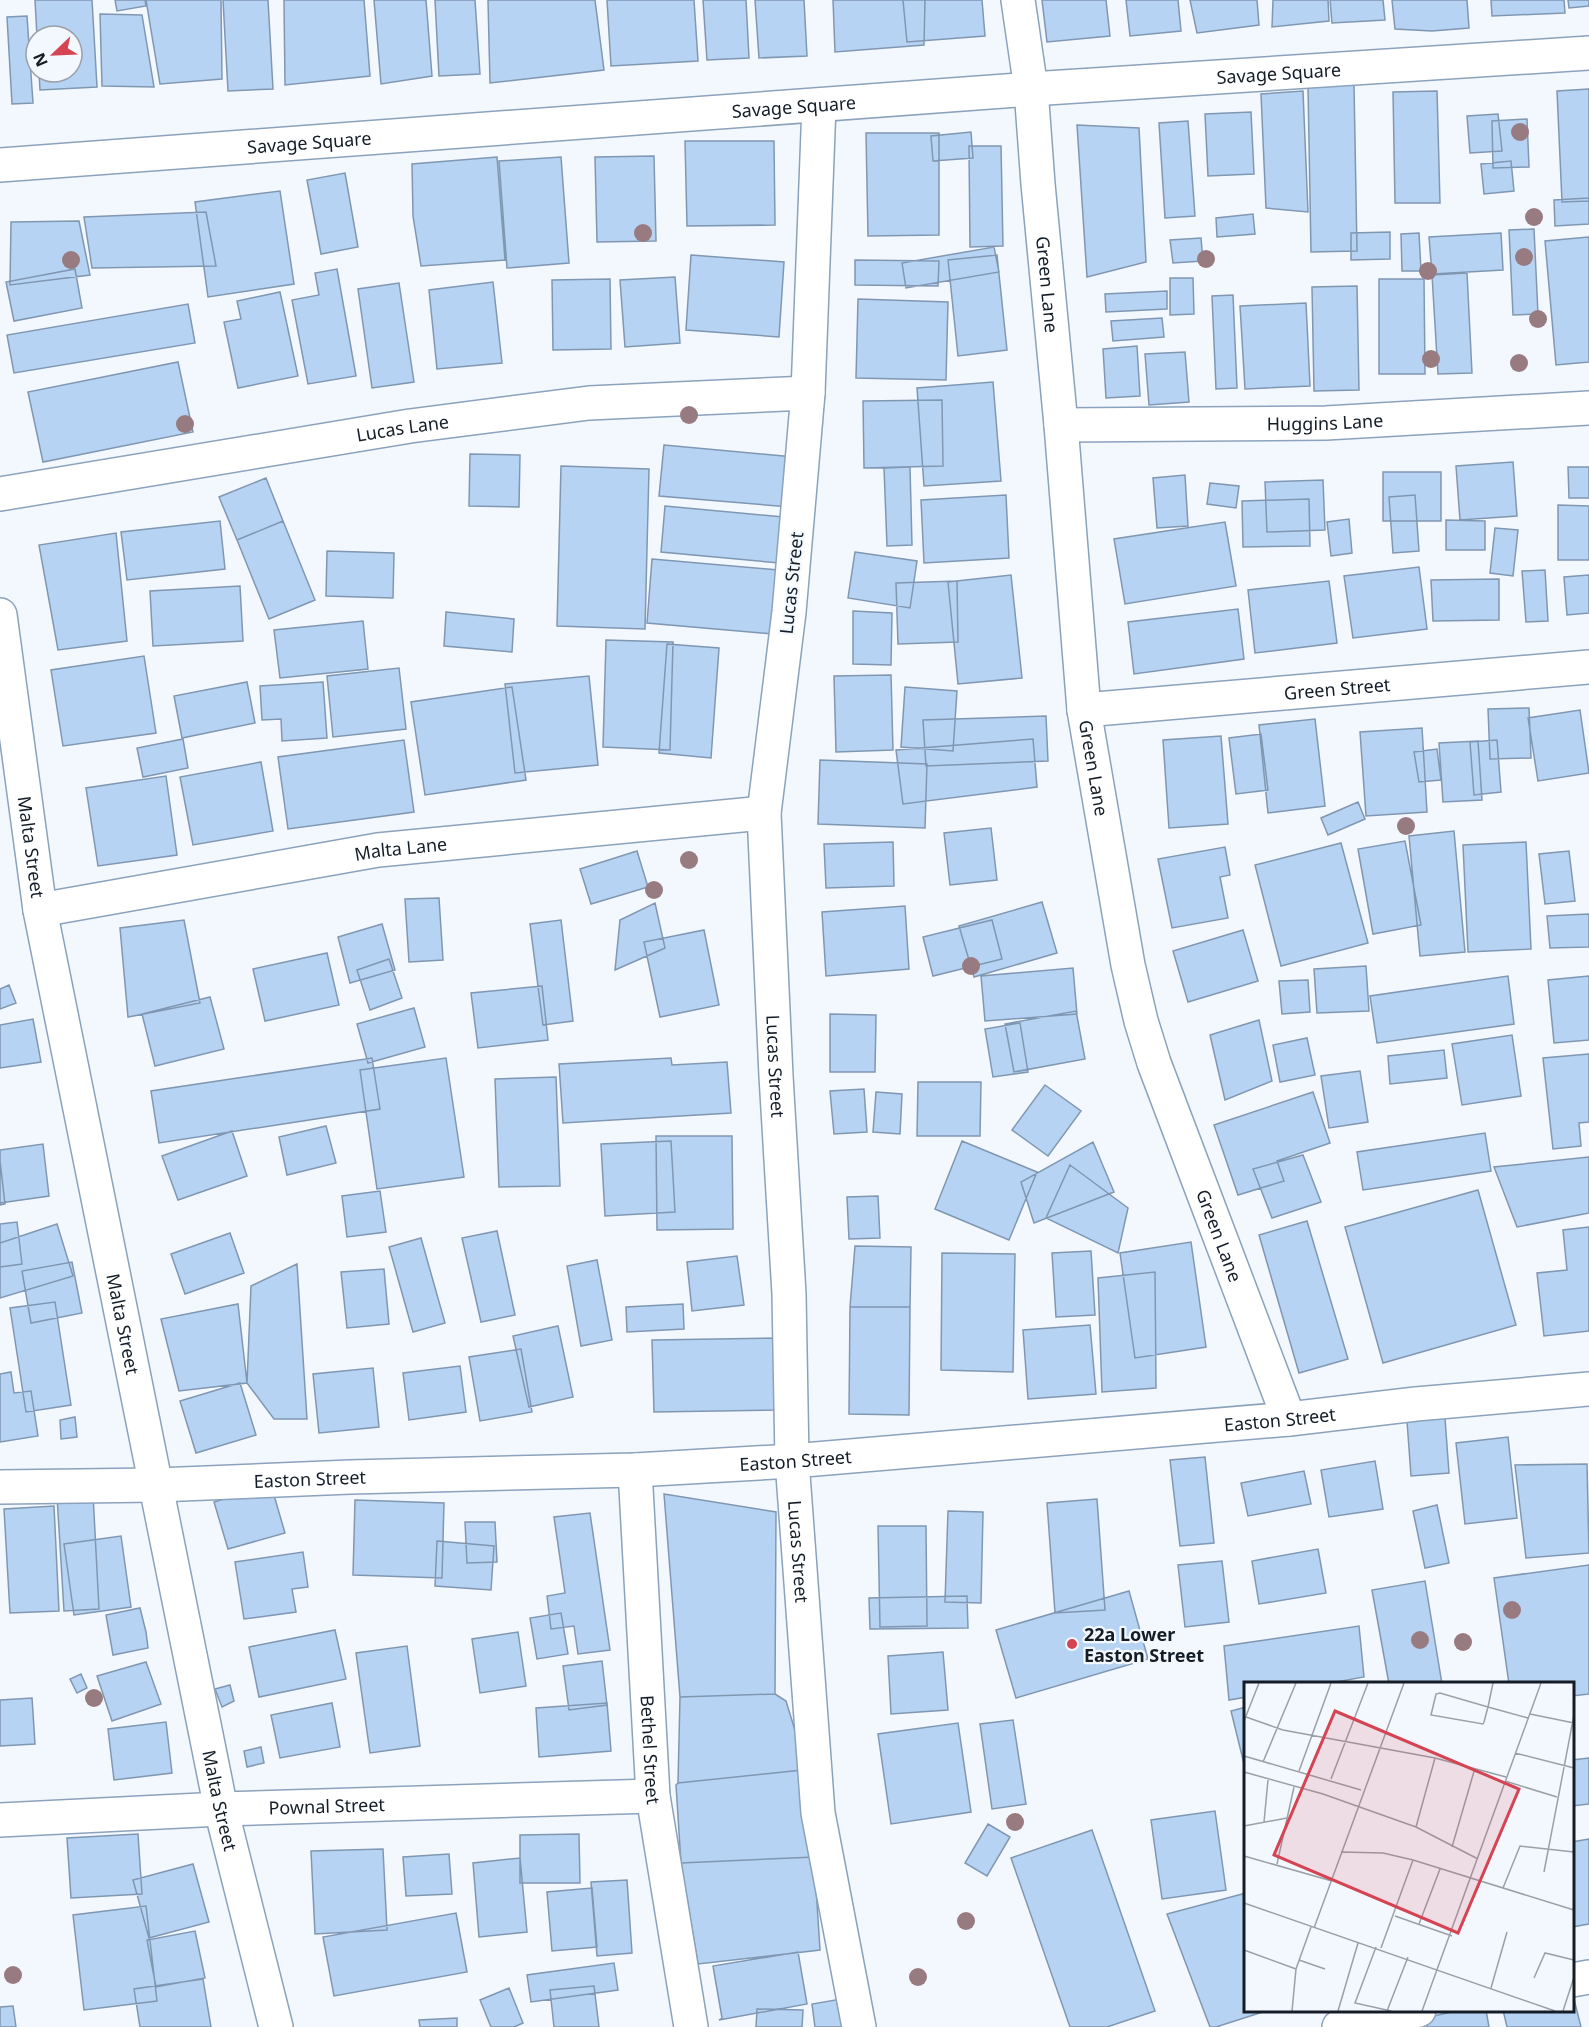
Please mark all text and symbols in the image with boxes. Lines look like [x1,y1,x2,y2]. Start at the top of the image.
north arrow [24,24,84,84]
text: N [28,50,53,70]
street label: Savage Square [1216,57,1342,89]
street label: Savage Square [731,90,857,123]
street label: Savage Square [246,126,372,159]
street label: Green Lane [1031,235,1064,334]
street label: Huggins Lane [1267,408,1384,435]
street label: Lucas Lane [354,409,450,447]
street label: Lucas Street [774,530,808,635]
street label: Green Street [1283,672,1392,705]
street label: Green Lane [1074,718,1114,818]
street label: Malta Street [13,794,50,900]
street label: Malta Lane [352,831,448,866]
street label: Lucas Street [761,1014,790,1119]
street label: Green Lane [1191,1186,1248,1285]
street label: Malta Street [101,1271,145,1377]
street label: Easton Street [1223,1402,1337,1436]
street label: Easton Street [739,1444,853,1476]
street label: Easton Street [253,1465,367,1493]
street label: Lucas Street [783,1499,814,1604]
place label: 22a Lower Easton Street [1084,1622,1204,1667]
marker: 22a Lower Easton Street [1065,1637,1079,1651]
inset map [1244,1682,1574,2012]
street label: Bethel Street [635,1694,666,1806]
street label: Malta Street [197,1748,243,1854]
street label: Pownal Street [268,1792,386,1820]

